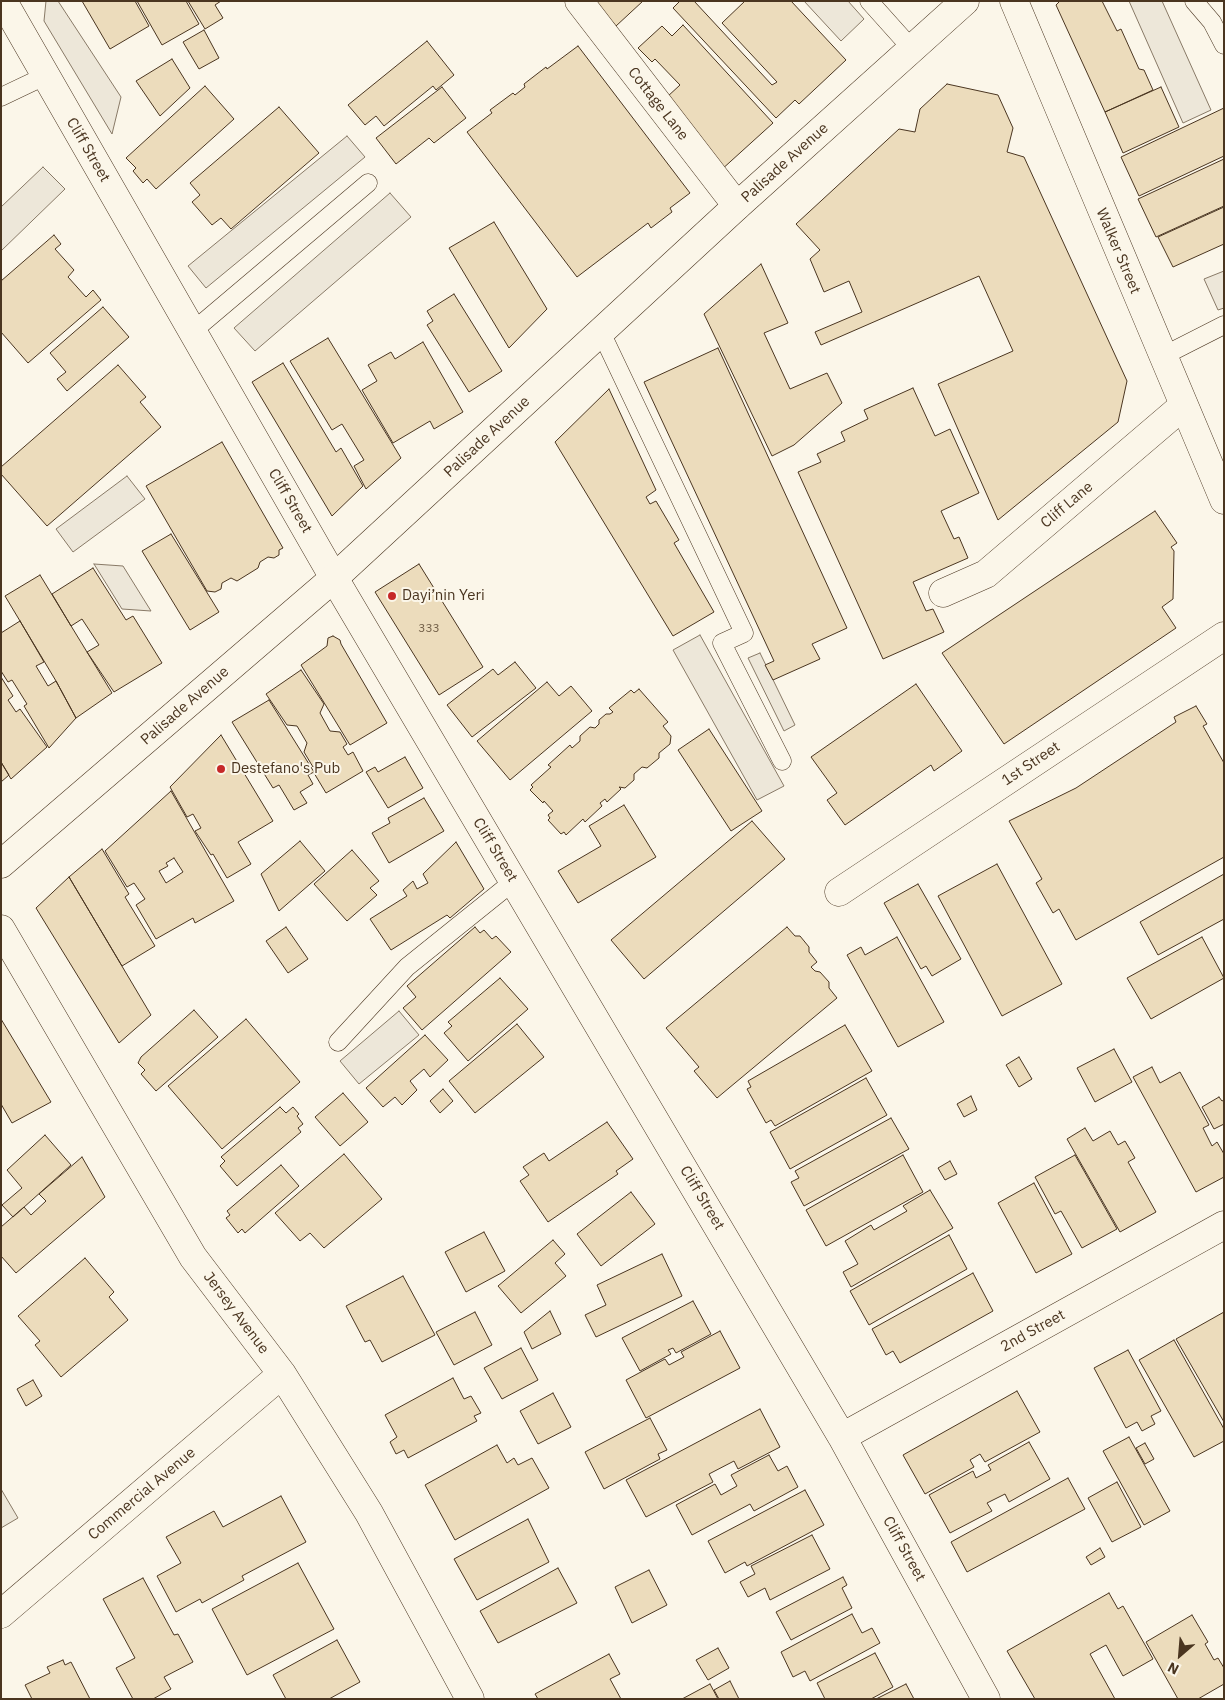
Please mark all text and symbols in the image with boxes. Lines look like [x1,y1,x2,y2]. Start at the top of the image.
street label: Cottage Lane [624,64,692,144]
street label: Cliff Street [62,115,114,185]
street label: Palisade Avenue [738,119,832,207]
street label: Walker Street [1092,205,1144,297]
street label: Palisade Avenue [440,393,534,481]
street label: Cliff Street [264,466,316,536]
street label: Cliff Lane [1037,478,1097,532]
place label: Dayi’nin Yeri [402,587,485,605]
marker: Dayi’nin Yeri [386,590,398,602]
house number: 333 [418,622,440,636]
street label: Palisade Avenue [137,663,233,749]
street label: 1st Street [999,738,1063,790]
place label: Destefano's Pub [231,760,340,778]
marker: Destefano's Pub [215,763,227,775]
street label: Cliff Street [469,815,521,885]
street label: Cliff Street [676,1163,728,1233]
street label: Jersey Avenue [199,1268,273,1358]
street label: 2nd Street [998,1306,1068,1356]
street label: Commercial Avenue [85,1444,199,1544]
street label: Cliff Street [879,1513,929,1585]
north arrow [1155,1630,1205,1680]
text: N [1165,1658,1182,1679]

